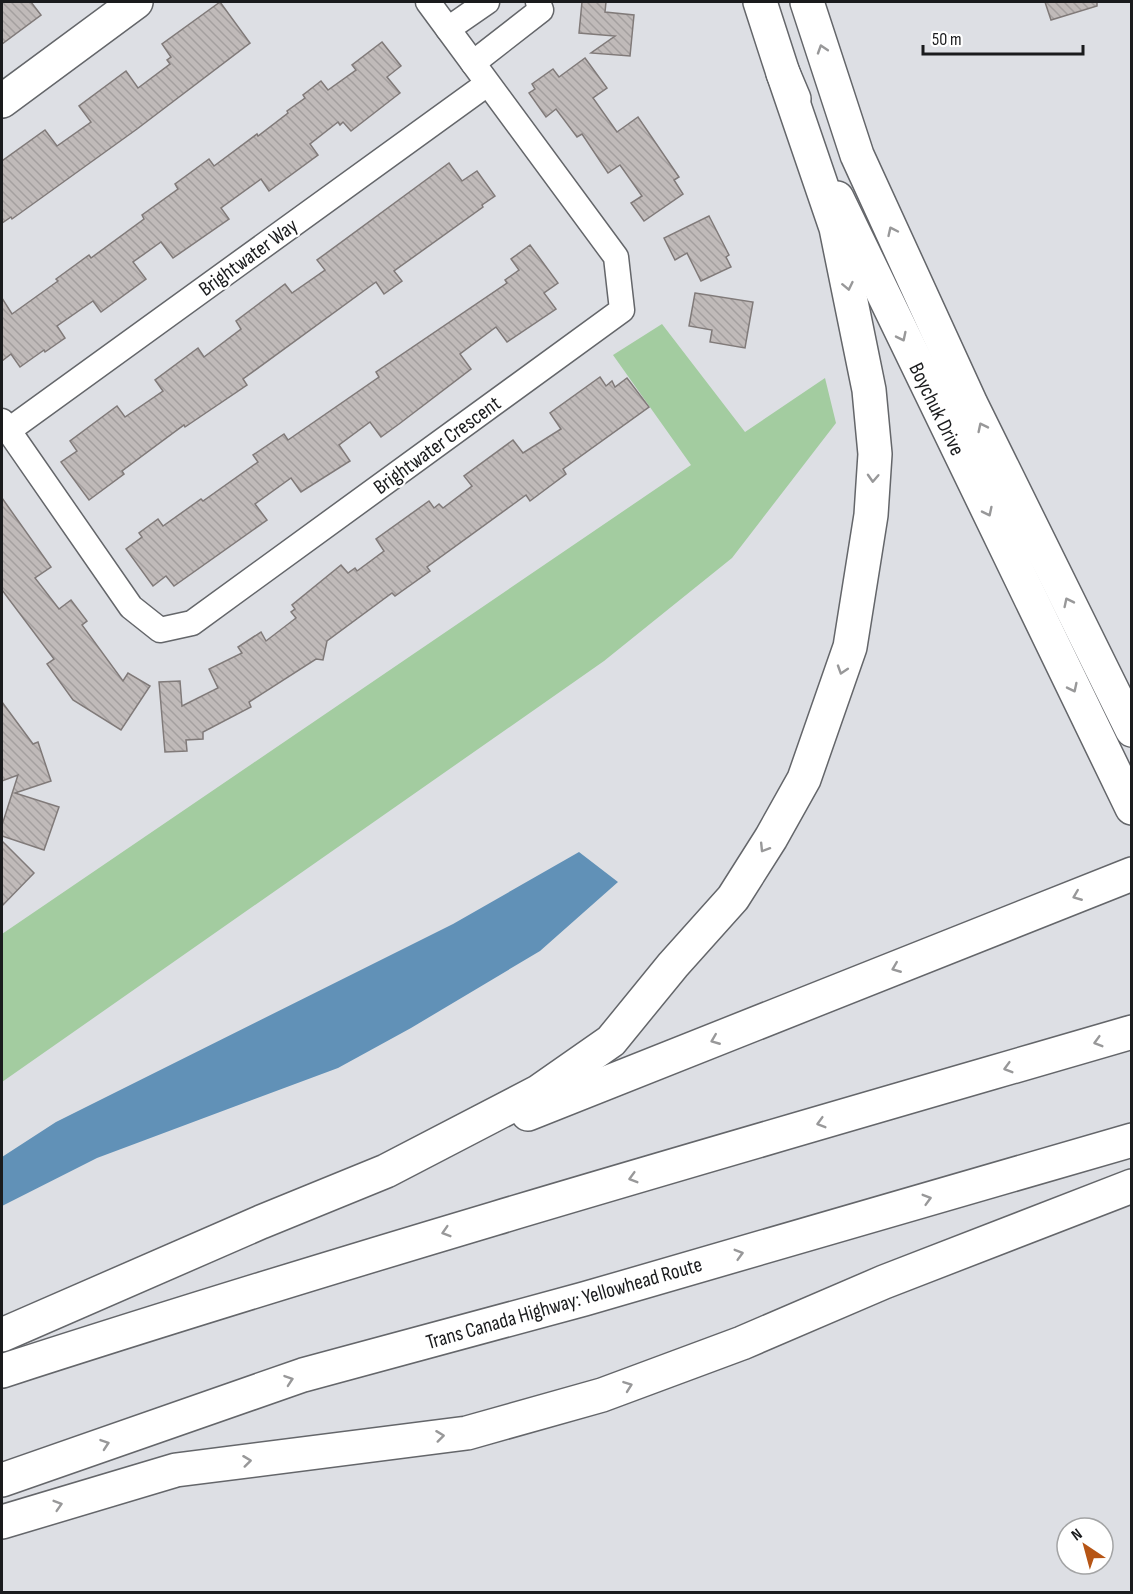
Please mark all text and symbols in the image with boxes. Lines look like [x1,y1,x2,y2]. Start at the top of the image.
scale bar [923,18,1084,56]
text: 50 m [932,29,962,50]
one-way arrow [817,44,830,55]
street label: Brightwater Way [194,213,303,302]
one-way arrow [887,227,899,238]
one-way arrow [841,280,854,290]
one-way arrow [895,330,907,341]
street label: Boychuk Drive [903,359,970,460]
street label: Brightwater Crescent [369,391,506,500]
one-way arrow [978,423,990,434]
one-way arrow [867,474,880,483]
one-way arrow [980,506,992,517]
one-way arrow [1064,598,1076,609]
one-way arrow [837,664,849,675]
one-way arrow [1065,681,1077,692]
one-way arrow [760,842,772,852]
one-way arrow [1072,889,1083,901]
one-way arrow [891,961,902,973]
one-way arrow [710,1033,721,1045]
one-way arrow [1093,1035,1104,1047]
one-way arrow [1003,1061,1014,1073]
one-way arrow [816,1116,827,1128]
one-way arrow [629,1171,639,1183]
one-way arrow [921,1194,932,1206]
one-way arrow [441,1225,452,1237]
one-way arrow [733,1249,744,1261]
street label: Trans Canada Highway: Yellowhead Route [423,1252,705,1355]
one-way arrow [283,1374,294,1387]
one-way arrow [622,1380,633,1393]
one-way arrow [436,1431,445,1443]
one-way arrow [99,1438,109,1451]
one-way arrow [242,1455,251,1467]
one-way arrow [52,1500,63,1512]
north arrow [1055,1516,1115,1576]
text: N [1068,1525,1086,1545]

